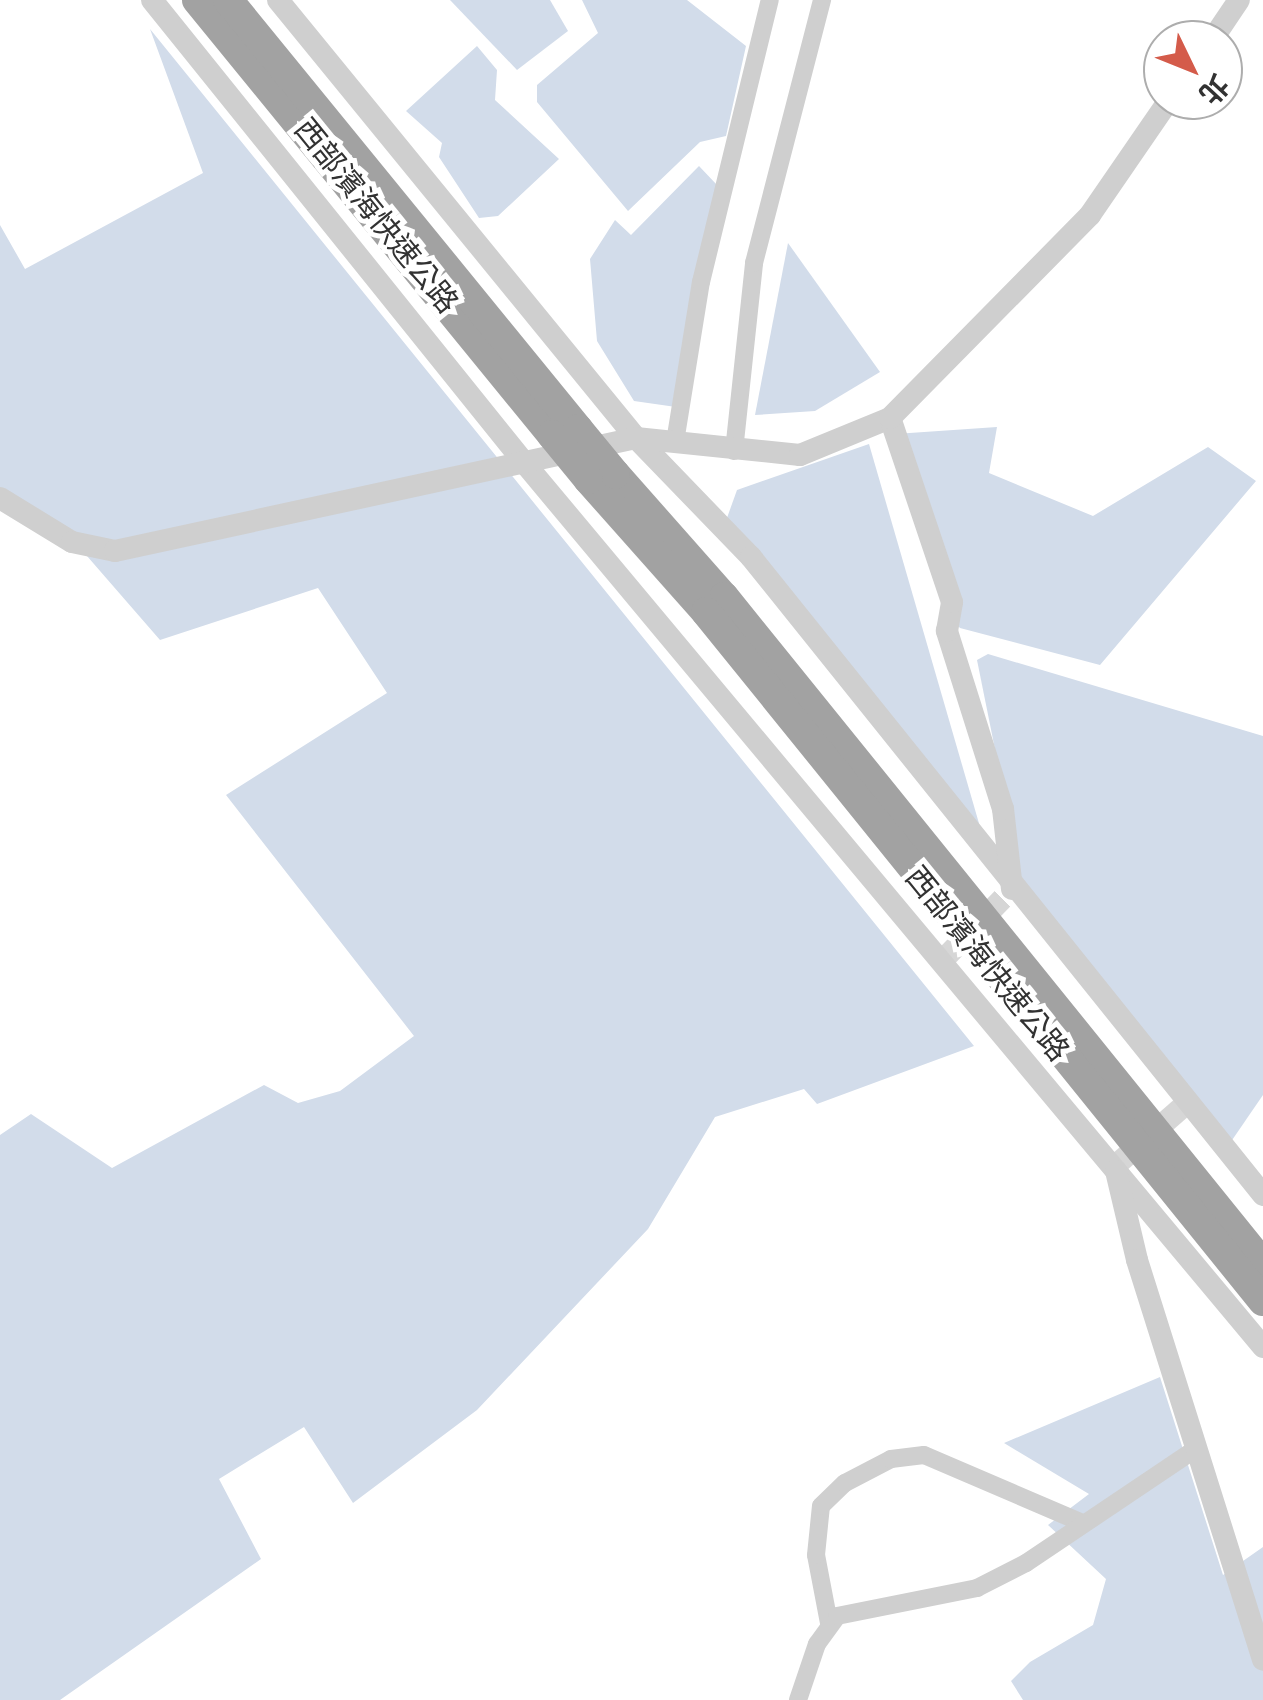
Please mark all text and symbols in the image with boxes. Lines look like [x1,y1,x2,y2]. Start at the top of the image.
north arrow [1143,20,1243,120]
text: 北 [1191,67,1237,112]
street label: 西部濱海快速公路 [286,111,466,321]
street label: 西部濱海快速公路 [897,859,1077,1069]

